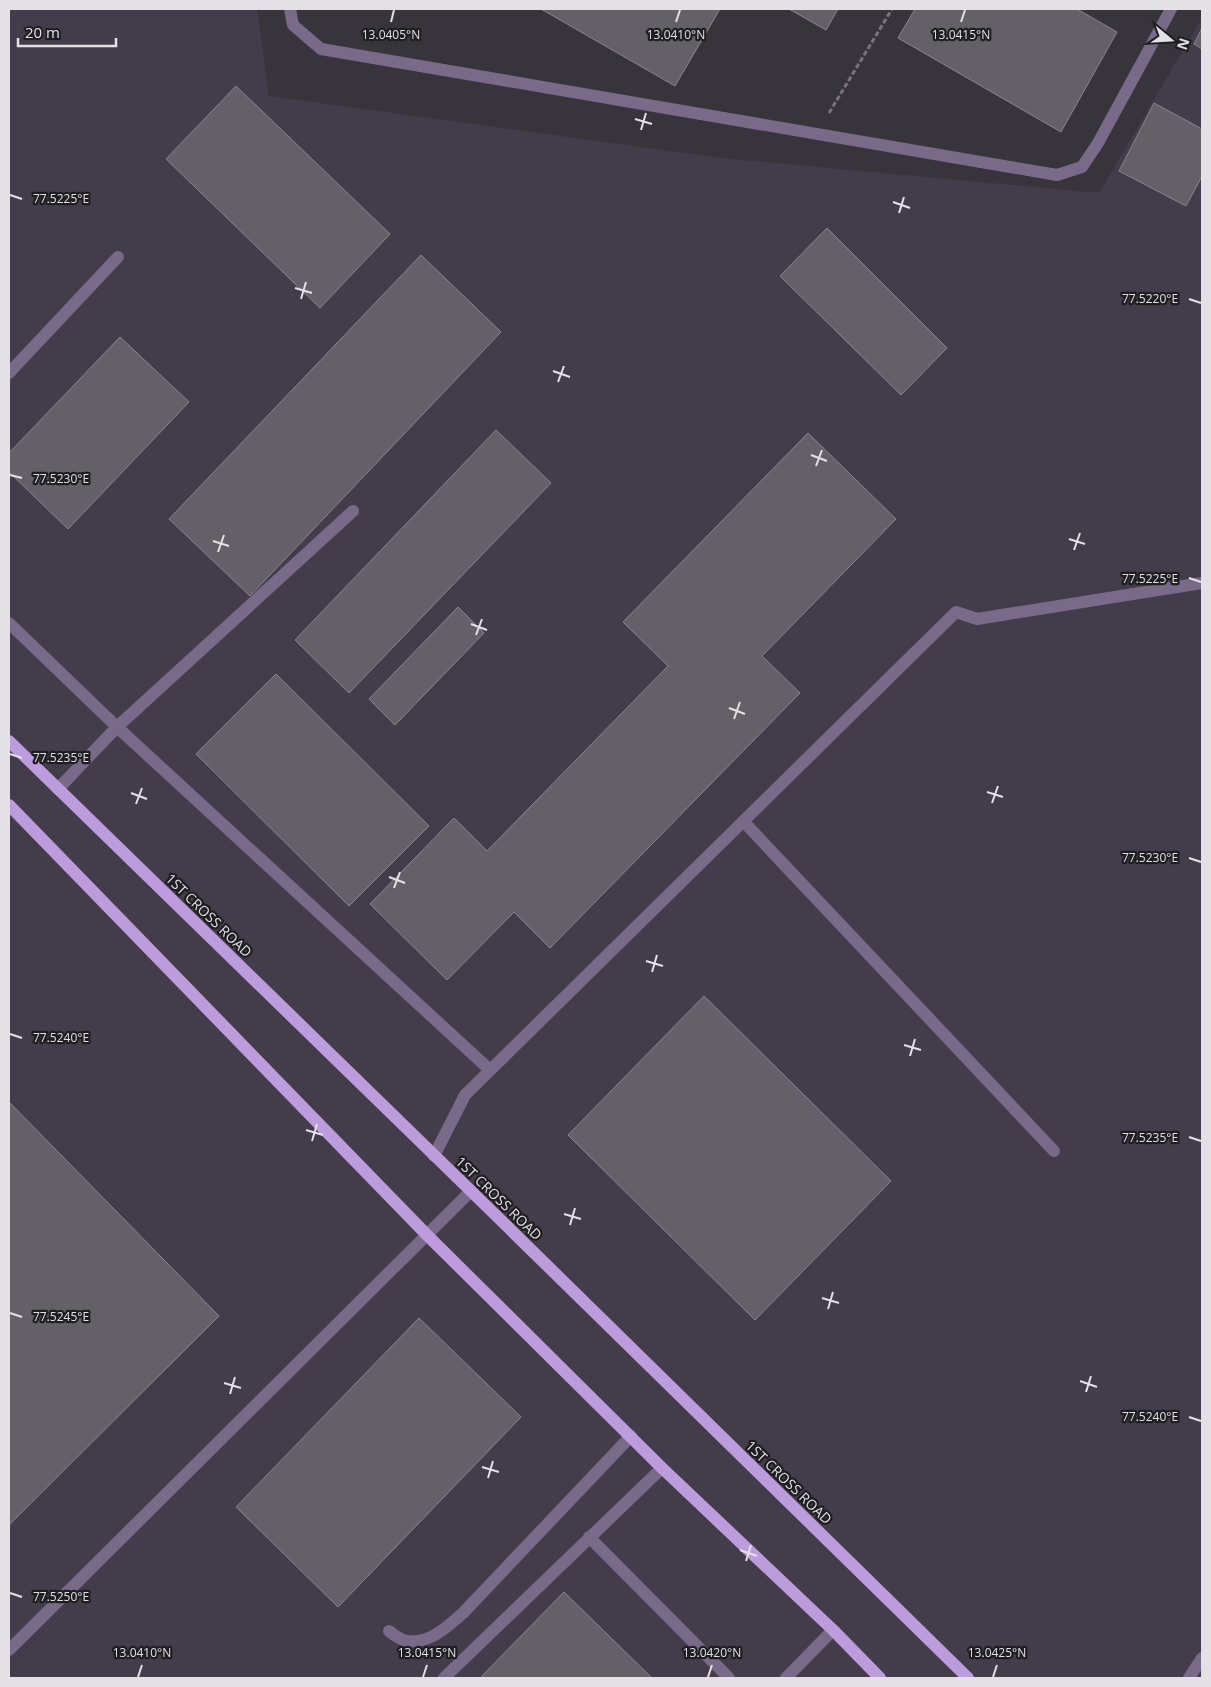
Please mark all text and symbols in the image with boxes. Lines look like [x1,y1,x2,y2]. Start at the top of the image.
scale bar [18,15,115,47]
north arrow [1146,15,1196,65]
text: 20 m [25,22,60,42]
text: 13.0405°N [362,26,420,43]
text: 13.0410°N [647,26,705,43]
text: 13.0415°N [932,26,990,43]
text: N [1173,36,1195,53]
text: 77.5225°E [33,190,89,207]
text: 77.5220°E [1122,290,1178,307]
text: 77.5230°E [33,470,89,487]
text: 77.5225°E [1122,570,1178,587]
text: 77.5235°E [33,749,89,766]
text: 77.5230°E [1122,849,1178,866]
street label: 1ST CROSS ROAD [162,869,256,961]
text: 77.5240°E [33,1029,89,1046]
text: 77.5235°E [1122,1129,1178,1146]
street label: 1ST CROSS ROAD [452,1152,546,1244]
text: 77.5245°E [33,1308,89,1325]
text: 77.5240°E [1122,1408,1178,1425]
street label: 1ST CROSS ROAD [742,1436,836,1528]
text: 77.5250°E [33,1588,89,1605]
text: 13.0410°N [113,1644,171,1661]
text: 13.0415°N [398,1644,456,1661]
text: 13.0420°N [683,1644,741,1661]
text: 13.0425°N [968,1644,1026,1661]

